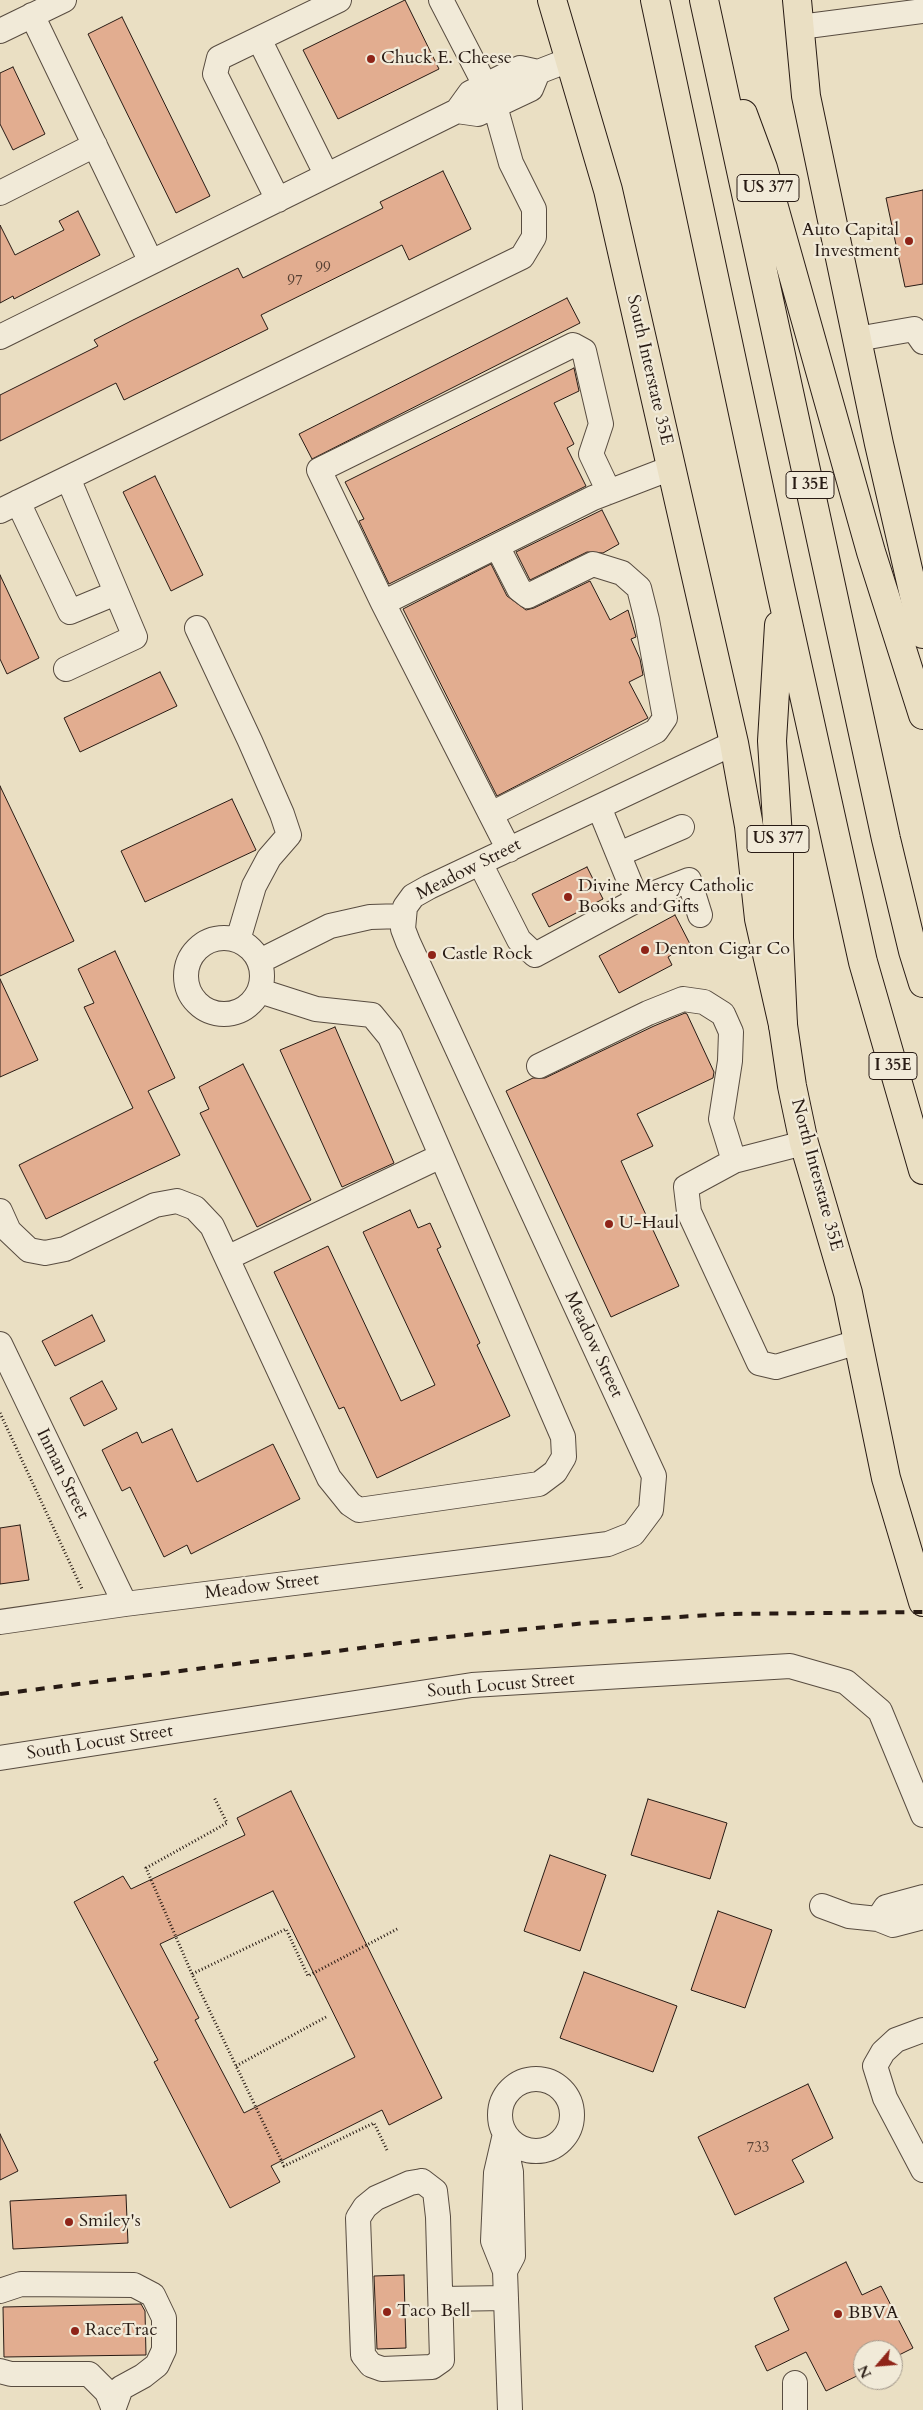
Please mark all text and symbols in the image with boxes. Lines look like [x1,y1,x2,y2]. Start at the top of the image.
place label: Chuck E. Cheese [381,48,512,70]
marker: Chuck E. Cheese [365,53,377,65]
road number: US 377 [737,174,799,202]
place label: Auto Capital Investment [802,220,899,262]
marker: Auto Capital Investment [903,235,915,247]
house number: 99 [315,260,331,278]
house number: 97 [287,273,303,291]
street label: South Interstate 35E [621,293,677,447]
road number: I 35E [786,472,834,498]
road number: US 377 [747,826,809,852]
street label: Meadow Street [413,834,525,906]
place label: Divine Mercy Catholic Books and Gifts [578,876,754,919]
marker: Divine Mercy Catholic Books and Gifts [562,891,574,903]
place label: Denton Cigar Co [655,939,790,961]
place label: Castle Rock [442,944,533,966]
marker: Denton Cigar Co [639,944,651,956]
marker: Castle Rock [426,949,438,961]
road number: I 35E [869,1052,917,1080]
street label: North Interstate 35E [785,1097,847,1253]
place label: U-Haul [619,1213,679,1235]
marker: U-Haul [603,1218,615,1230]
street label: Meadow Street [559,1288,627,1402]
street label: Inman Street [31,1425,93,1523]
street label: Meadow Street [204,1569,320,1605]
street label: South Locust Street [427,1669,575,1703]
street label: South Locust Street [25,1721,175,1765]
house number: 733 [746,2140,770,2158]
place label: Smiley's [79,2211,141,2233]
marker: Smiley's [63,2216,75,2228]
place label: Taco Bell [397,2301,470,2323]
place label: BBVA [848,2303,899,2325]
marker: Taco Bell [381,2306,393,2318]
marker: BBVA [832,2308,844,2320]
place label: RaceTrac [85,2320,157,2342]
marker: RaceTrac [69,2325,81,2337]
north arrow [853,2340,903,2390]
text: N [854,2362,876,2381]

